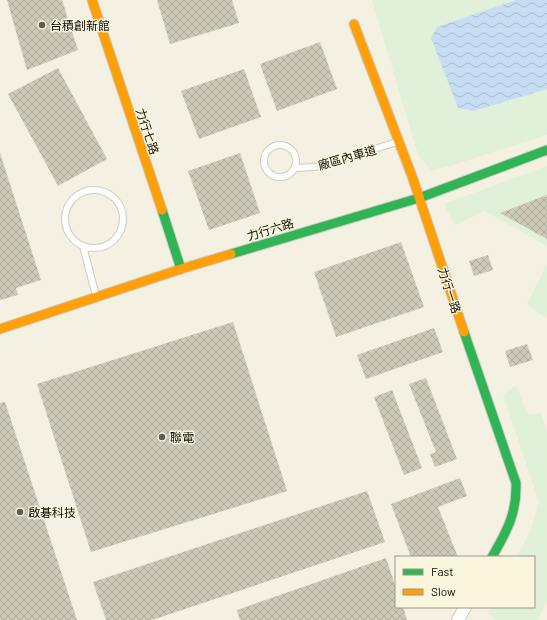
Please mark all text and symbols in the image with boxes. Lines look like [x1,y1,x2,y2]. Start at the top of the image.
place label: 台積創新館 [50,18,110,32]
marker: 台積創新館 [37,20,47,30]
street label: 力行七路 [134,106,162,156]
street label: 廠區內車道 [316,142,378,172]
street label: 力行六路 [245,215,295,243]
street label: 力行一路 [436,265,464,315]
place label: 聯電 [170,430,194,444]
marker: 聯電 [157,432,167,442]
place label: 啟碁科技 [28,505,76,519]
marker: 啟碁科技 [15,507,25,517]
legend [395,556,535,608]
text: Fast [431,564,454,578]
text: Slow [431,584,456,598]

